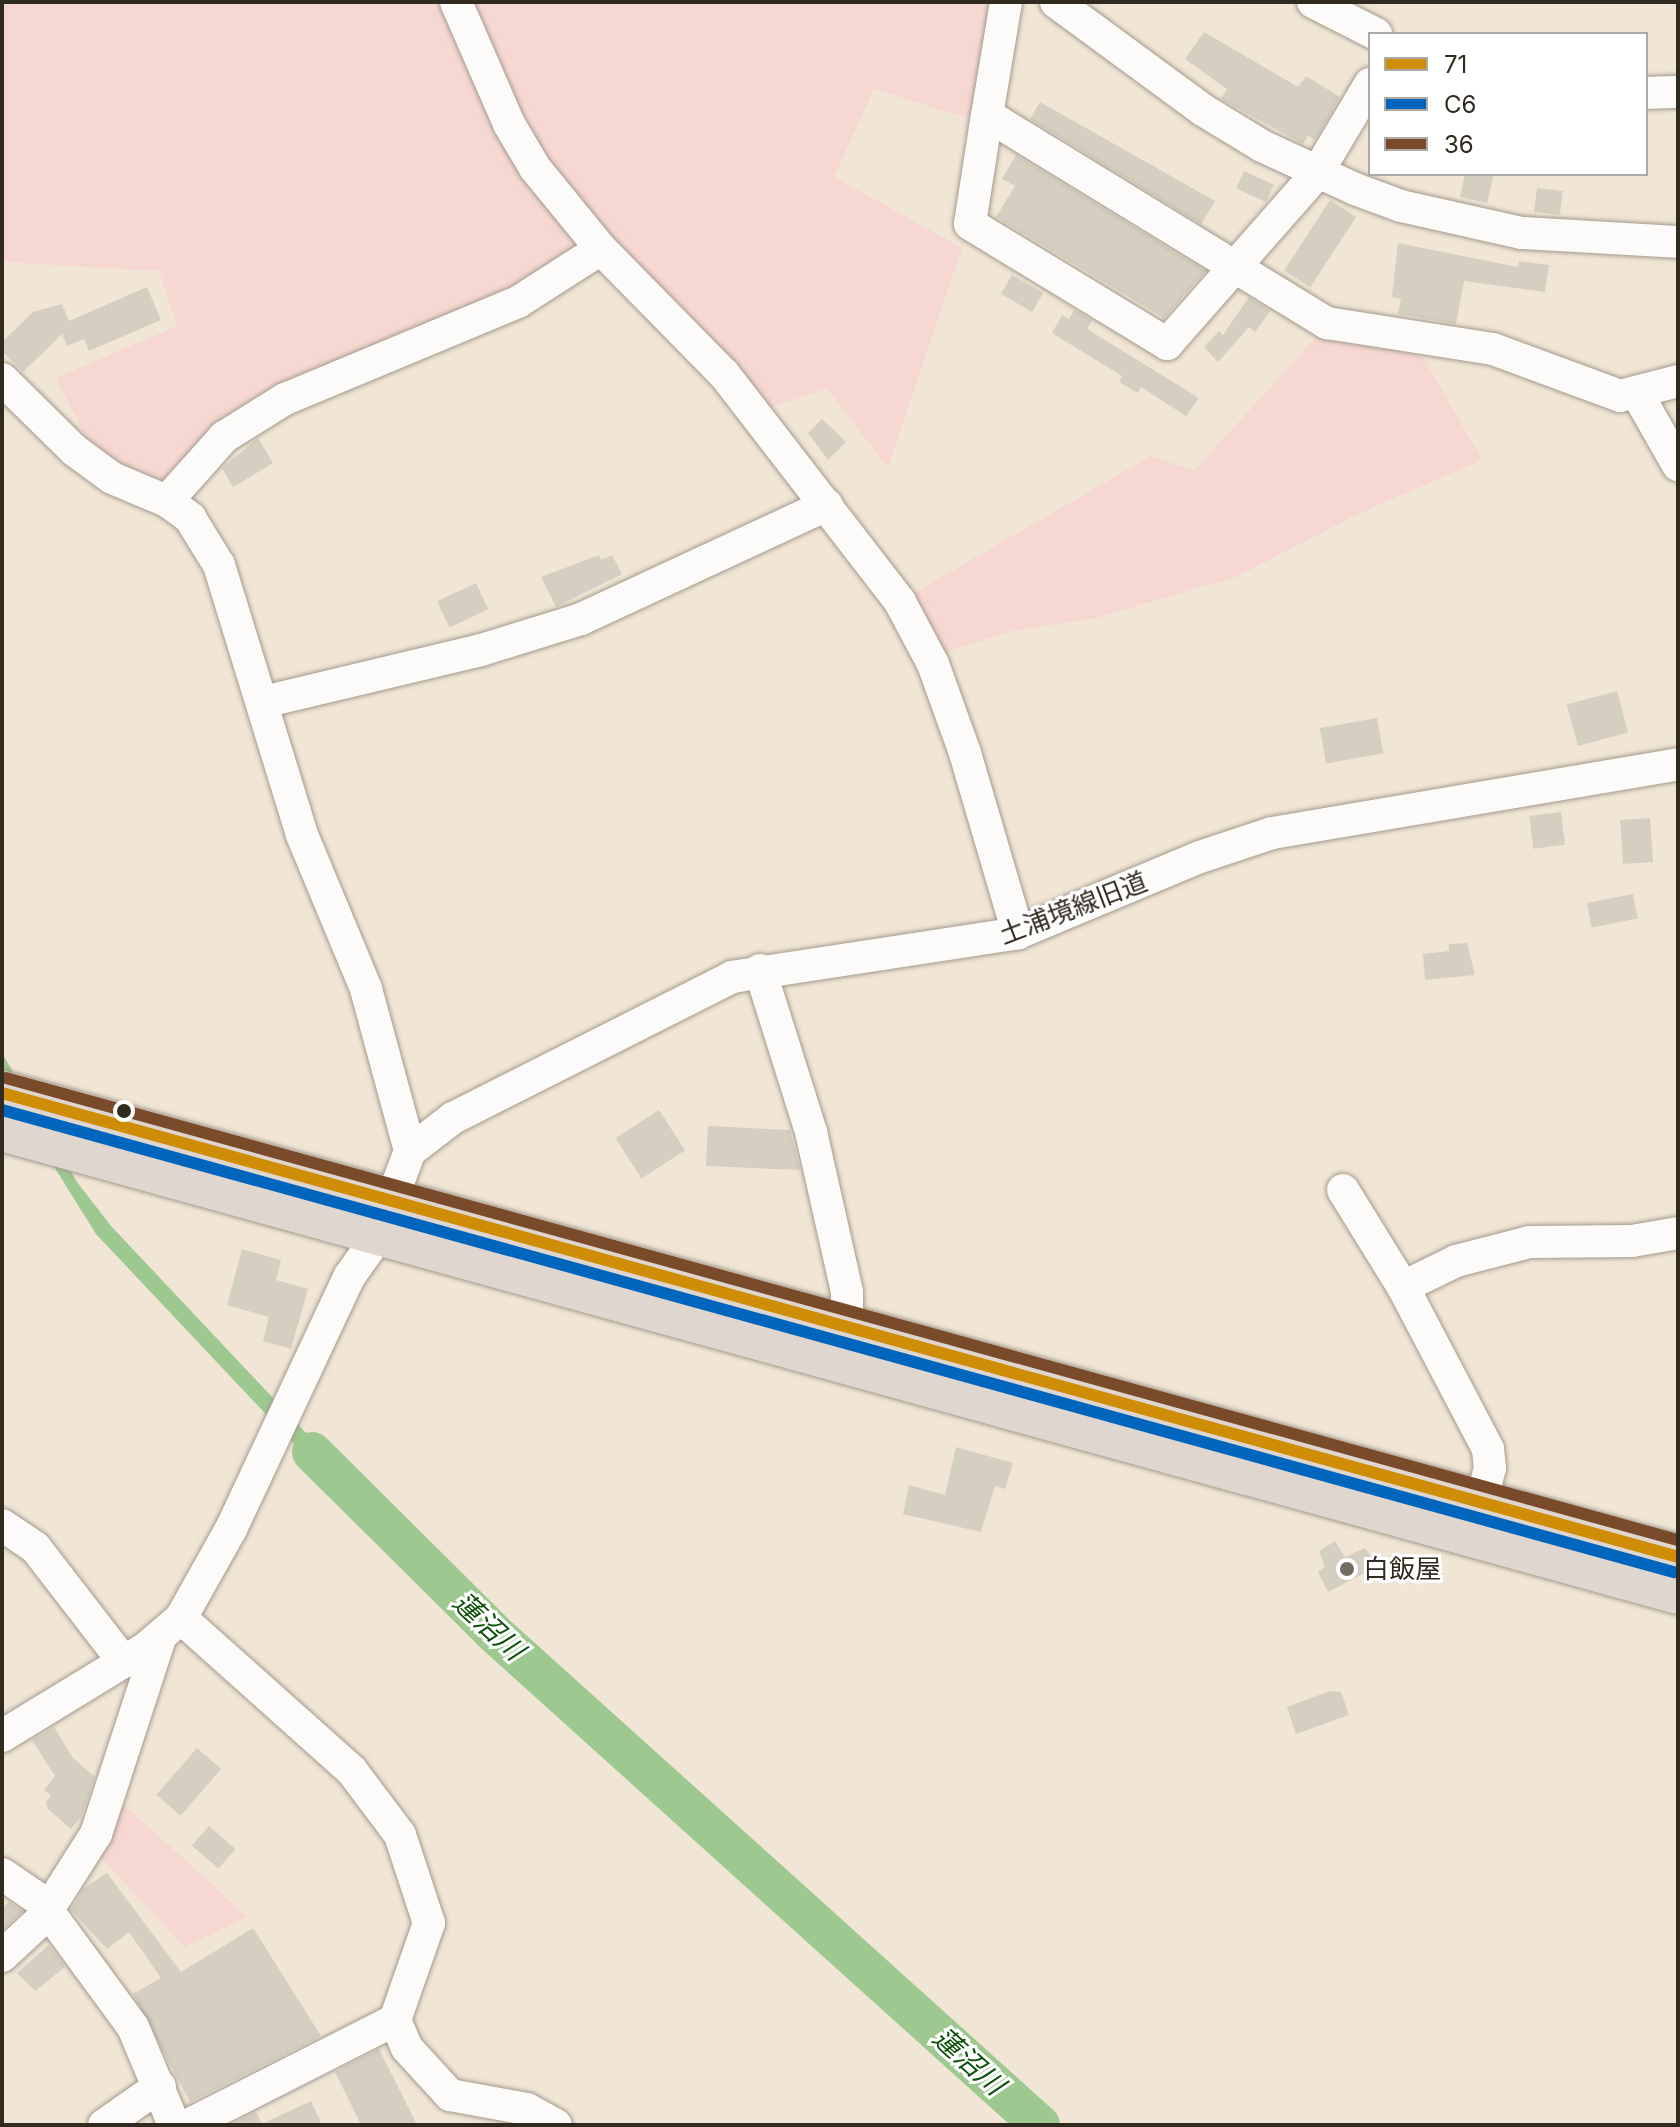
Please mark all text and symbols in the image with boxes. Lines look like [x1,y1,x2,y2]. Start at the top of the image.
legend [1368,32,1648,176]
text: 71 [1444,50,1467,79]
text: C6 [1444,90,1476,119]
text: 36 [1444,130,1474,159]
street label: 土浦境線旧道 [995,865,1151,951]
unlabelled marker [116,1103,132,1119]
place label: 白飯屋 [1363,1553,1441,1585]
marker: 白飯屋 [1338,1560,1356,1578]
water label: 蓮沼川 [447,1585,531,1667]
water label: 蓮沼川 [927,2020,1011,2102]

